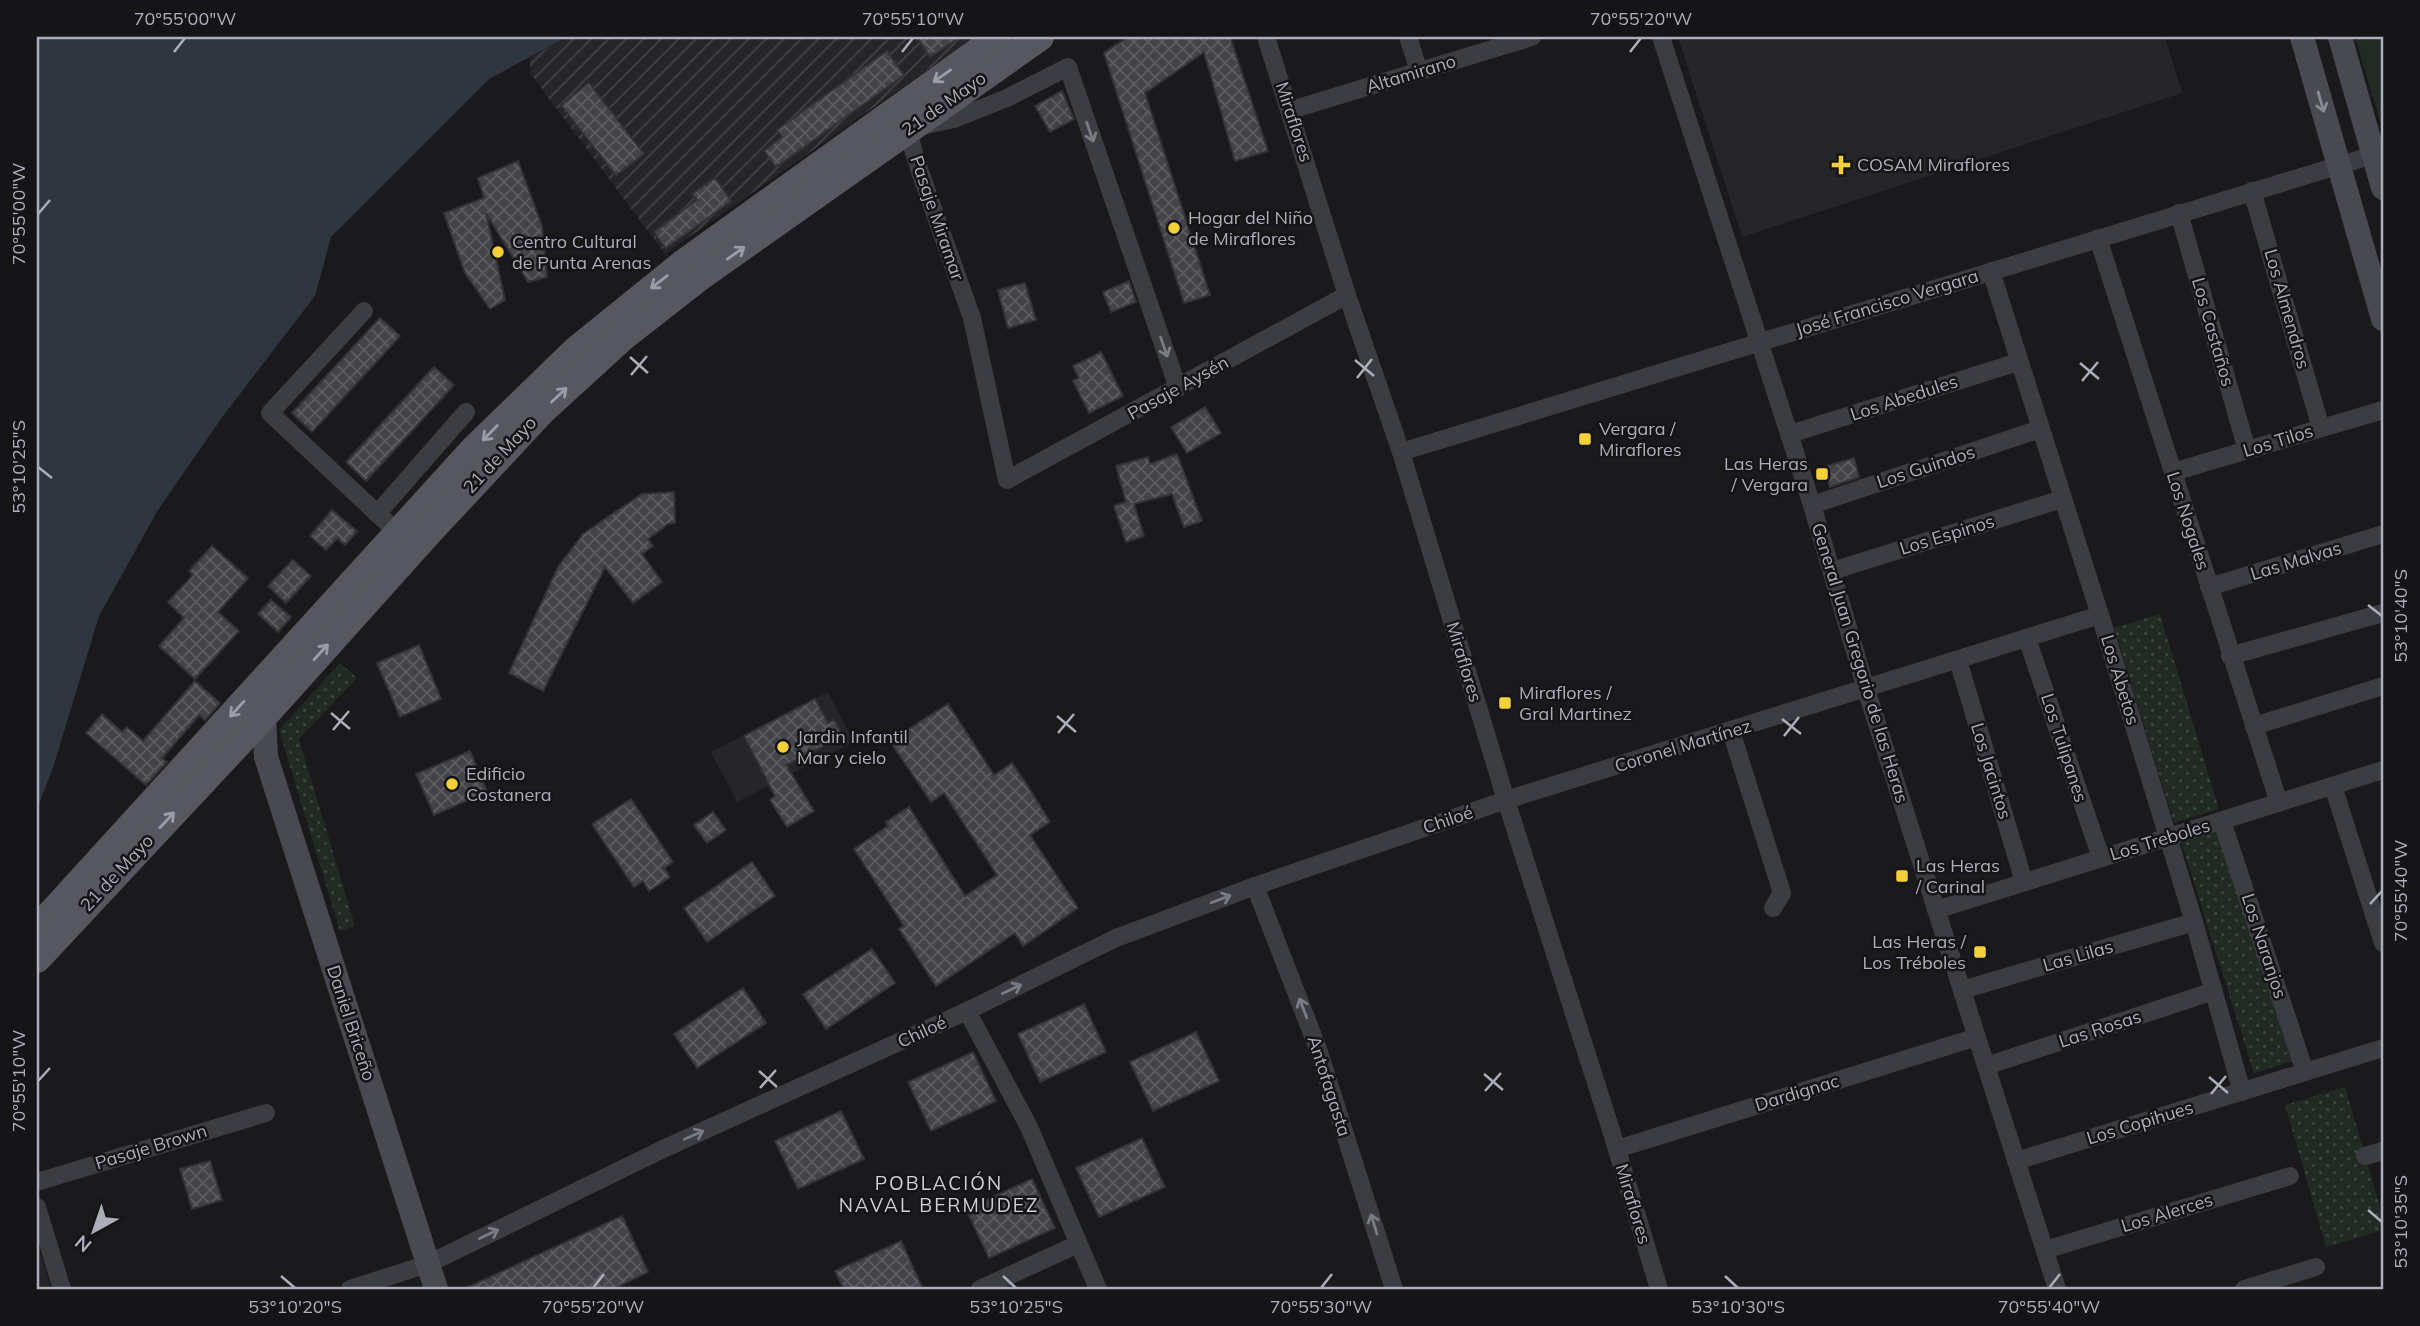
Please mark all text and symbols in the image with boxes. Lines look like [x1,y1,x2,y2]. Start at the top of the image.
text: 70°55'00"W [134,7,236,30]
text: 70°55'10"W [862,7,964,30]
text: 70°55'20"W [1590,7,1692,30]
street label: Altamirano [1363,49,1459,98]
street label: 21 de Mayo [897,66,990,141]
one-way arrow [933,69,952,83]
street label: Miraflores [1271,79,1318,165]
one-way arrow [2316,91,2329,113]
one-way arrow [1085,120,1098,142]
street label: Pasaje Miramar [905,152,970,284]
place label: COSAM Miraflores [1857,153,2010,176]
marker: COSAM Miraflores [1831,155,1851,175]
text: 70°55'00"W [7,163,30,265]
place label: Hogar del Niño de Miraflores [1188,206,1313,250]
marker: Hogar del Niño de Miraflores [1166,220,1182,236]
place label: Centro Cultural de Punta Arenas [512,230,651,274]
marker: Centro Cultural de Punta Arenas [490,244,506,260]
one-way arrow [726,246,745,260]
street label: Los Almendros [2259,246,2316,372]
street label: José Francisco Vergara [1793,264,1981,341]
one-way arrow [651,274,669,289]
street label: Los Castaños [2187,275,2240,389]
one-way arrow [1158,336,1171,358]
street label: Pasaje Aysén [1123,350,1232,425]
street label: Los Abedules [1847,369,1961,426]
one-way arrow [550,387,567,404]
street label: 21 de Mayo [458,411,541,498]
place label: Vergara / Miraflores [1599,417,1682,461]
street label: Los Tilos [2240,419,2316,462]
text: 53°10'25"S [7,420,30,514]
one-way arrow [482,425,499,442]
marker: Vergara / Miraflores [1577,431,1593,447]
street label: Los Guindos [1874,440,1978,493]
place label: Las Heras / Vergara [1724,452,1808,496]
marker: Las Heras / Vergara [1814,466,1830,482]
street label: Los Nogales [2162,469,2215,573]
street label: Los Espinos [1897,509,1997,560]
street label: General Juan Gregorio de las Heras [1807,520,1914,806]
street label: Las Malvas [2248,536,2344,585]
text: 53°10'40"S [2389,569,2412,663]
street label: Miraflores [1441,619,1488,705]
street label: Los Abetos [2096,632,2145,728]
one-way arrow [313,643,329,661]
place label: Miraflores / Gral Martinez [1519,681,1632,725]
street label: Los Tulipanes [2036,691,2093,805]
marker: Miraflores / Gral Martinez [1497,695,1513,711]
one-way arrow [229,700,245,718]
street label: Coronel Martínez [1612,714,1754,777]
street label: Los Jacintos [1966,720,2017,822]
place label: Jardin Infantil Mar y cielo [797,725,908,769]
marker: Jardin Infantil Mar y cielo [775,739,791,755]
place label: Edificio Costanera [466,762,551,806]
marker: Edificio Costanera [444,776,460,792]
street label: Chiloé [1420,800,1476,839]
one-way arrow [159,812,176,829]
street label: Los Treboles [2107,813,2213,866]
street label: 21 de Mayo [75,829,158,916]
text: 70°55'40"W [2389,840,2412,942]
place label: Las Heras / Carinal [1915,854,2000,898]
marker: Las Heras / Carinal [1894,868,1910,884]
street label: Los Naranjos [2237,890,2292,1001]
one-way arrow [1209,892,1231,904]
place label: Las Heras / Los Tréboles [1863,930,1967,974]
street label: Las Lilas [2040,934,2116,977]
marker: Las Heras / Los Tréboles [1972,944,1988,960]
street label: Daniel Briceño [322,962,381,1084]
one-way arrow [1001,982,1022,995]
one-way arrow [1295,998,1308,1020]
street label: Las Rosas [2056,1004,2144,1053]
street label: Chiloé [894,1010,950,1053]
text: 70°55'10"W [7,1030,30,1132]
street label: Antofagasta [1302,1033,1357,1139]
street label: Dardignac [1752,1069,1842,1116]
street label: Los Copihues [2084,1095,2196,1150]
street label: Pasaje Brown [92,1119,209,1174]
one-way arrow [683,1128,704,1141]
street label: Miraflores [1610,1161,1657,1247]
district label: POBLACIÓN NAVAL BERMUDEZ [839,1171,1039,1217]
text: 53°10'35"S [2389,1175,2412,1269]
street label: Los Alerces [2118,1188,2216,1237]
north arrow [60,1196,130,1266]
one-way arrow [1366,1213,1379,1235]
one-way arrow [478,1227,499,1241]
text: N [70,1230,96,1258]
text: 53°10'20"S [248,1295,342,1318]
text: 70°55'20"W [542,1295,644,1318]
text: 53°10'25"S [969,1295,1063,1318]
text: 70°55'30"W [1270,1295,1372,1318]
text: 53°10'30"S [1691,1295,1785,1318]
text: 70°55'40"W [1998,1295,2100,1318]

